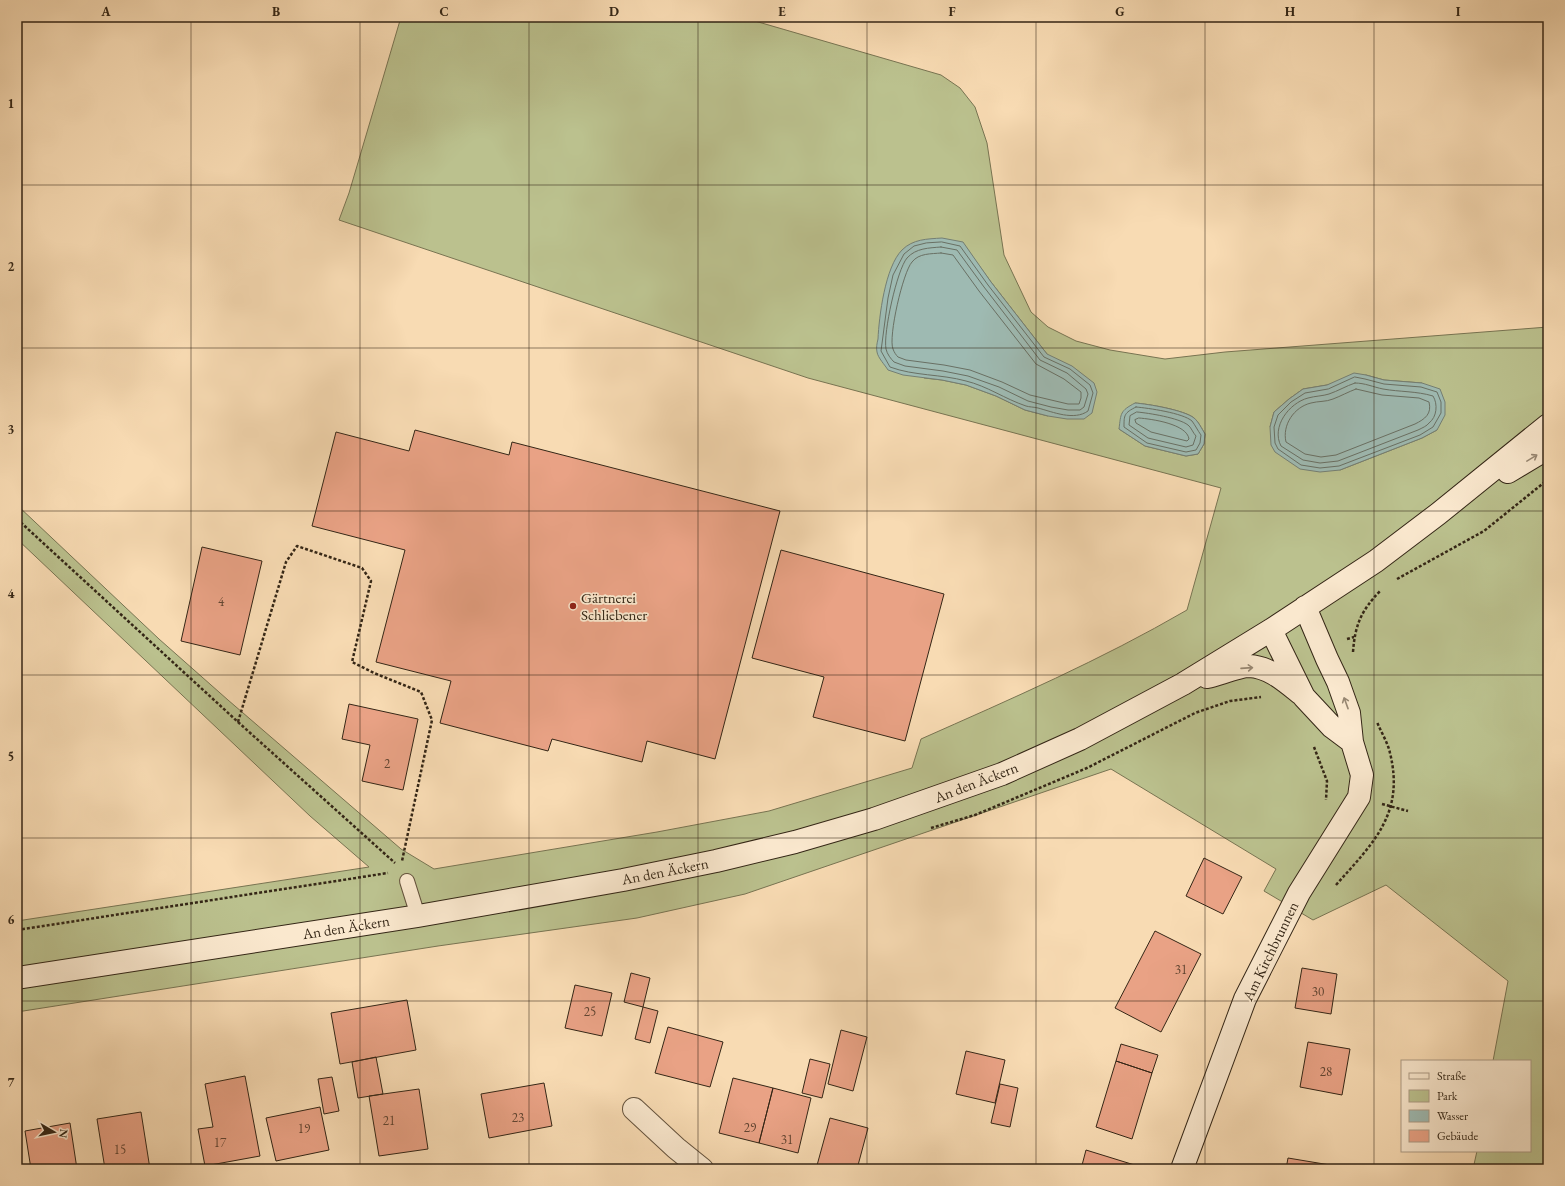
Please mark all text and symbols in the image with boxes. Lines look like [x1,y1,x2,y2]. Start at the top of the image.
text: A [100,3,111,20]
text: B [272,3,280,20]
text: C [439,3,449,20]
text: D [609,3,619,20]
text: E [778,3,786,20]
text: F [948,3,956,20]
text: G [1115,3,1125,20]
text: H [1285,3,1296,20]
text: I [1456,3,1461,20]
text: 1 [8,95,15,112]
text: 2 [8,258,15,275]
text: 3 [8,421,15,438]
one-way arrow [1526,453,1538,461]
text: 4 [8,585,15,602]
place label: Gärtnerei Schliebener [581,588,647,624]
house number: 4 [218,593,225,610]
marker: Gärtnerei Schliebener [568,601,578,611]
one-way arrow [1240,664,1253,671]
one-way arrow [1342,697,1349,710]
text: 5 [8,748,14,765]
house number: 2 [384,755,391,772]
street label: An den Äckern [931,757,1021,807]
street label: An den Äckern [619,853,710,889]
street label: Am Kirchbrunnen [1237,898,1302,1005]
text: 6 [8,911,15,928]
street label: An den Äckern [300,911,391,943]
house number: 31 [1175,961,1187,978]
house number: 30 [1312,983,1324,1000]
house number: 25 [584,1003,596,1020]
legend [1401,1060,1531,1152]
house number: 28 [1320,1063,1332,1080]
text: Straße [1437,1068,1466,1084]
text: 7 [8,1074,15,1091]
text: Park [1437,1088,1458,1104]
text: Wasser [1437,1108,1468,1124]
house number: 23 [512,1109,524,1126]
north arrow [34,1112,74,1152]
house number: 21 [383,1112,395,1129]
house number: 29 [744,1119,757,1136]
house number: 19 [298,1120,311,1137]
text: N [56,1128,71,1139]
text: Gebäude [1437,1128,1479,1144]
house number: 31 [781,1131,793,1148]
house number: 17 [214,1134,227,1151]
house number: 15 [114,1141,126,1158]

